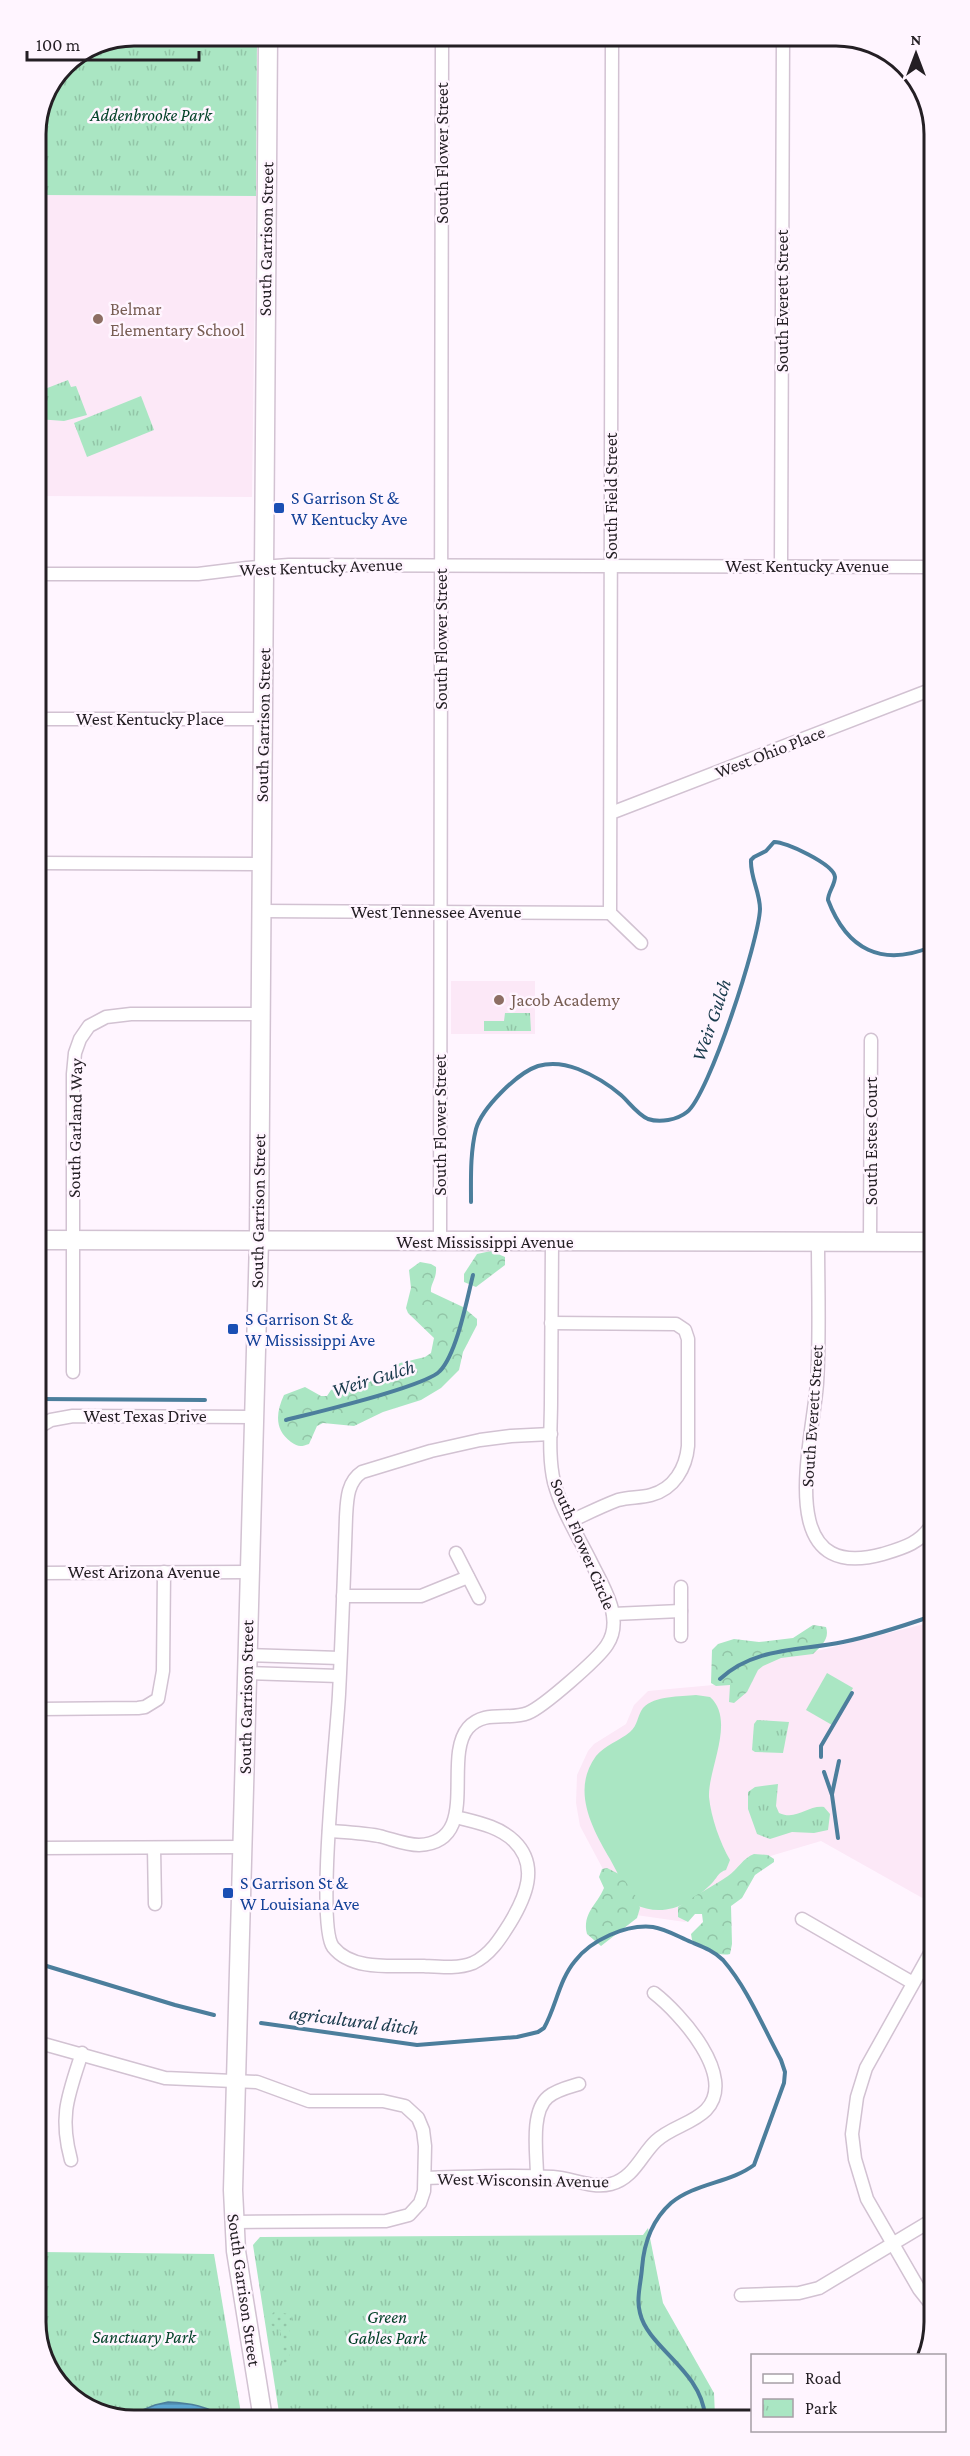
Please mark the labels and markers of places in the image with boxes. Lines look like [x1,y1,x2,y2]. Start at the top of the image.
place label: Belmar Elementary School [110,299,245,340]
marker: Belmar Elementary School [91,312,105,326]
place label: S Garrison St & W Kentucky Ave [291,488,407,529]
marker: S Garrison St & W Kentucky Ave [272,501,286,515]
place label: Jacob Academy [509,990,620,1010]
marker: Jacob Academy [492,993,506,1007]
place label: S Garrison St & W Mississippi Ave [245,1309,375,1350]
marker: S Garrison St & W Mississippi Ave [226,1322,240,1336]
place label: S Garrison St & W Louisiana Ave [240,1873,360,1914]
marker: S Garrison St & W Louisiana Ave [221,1886,235,1900]

